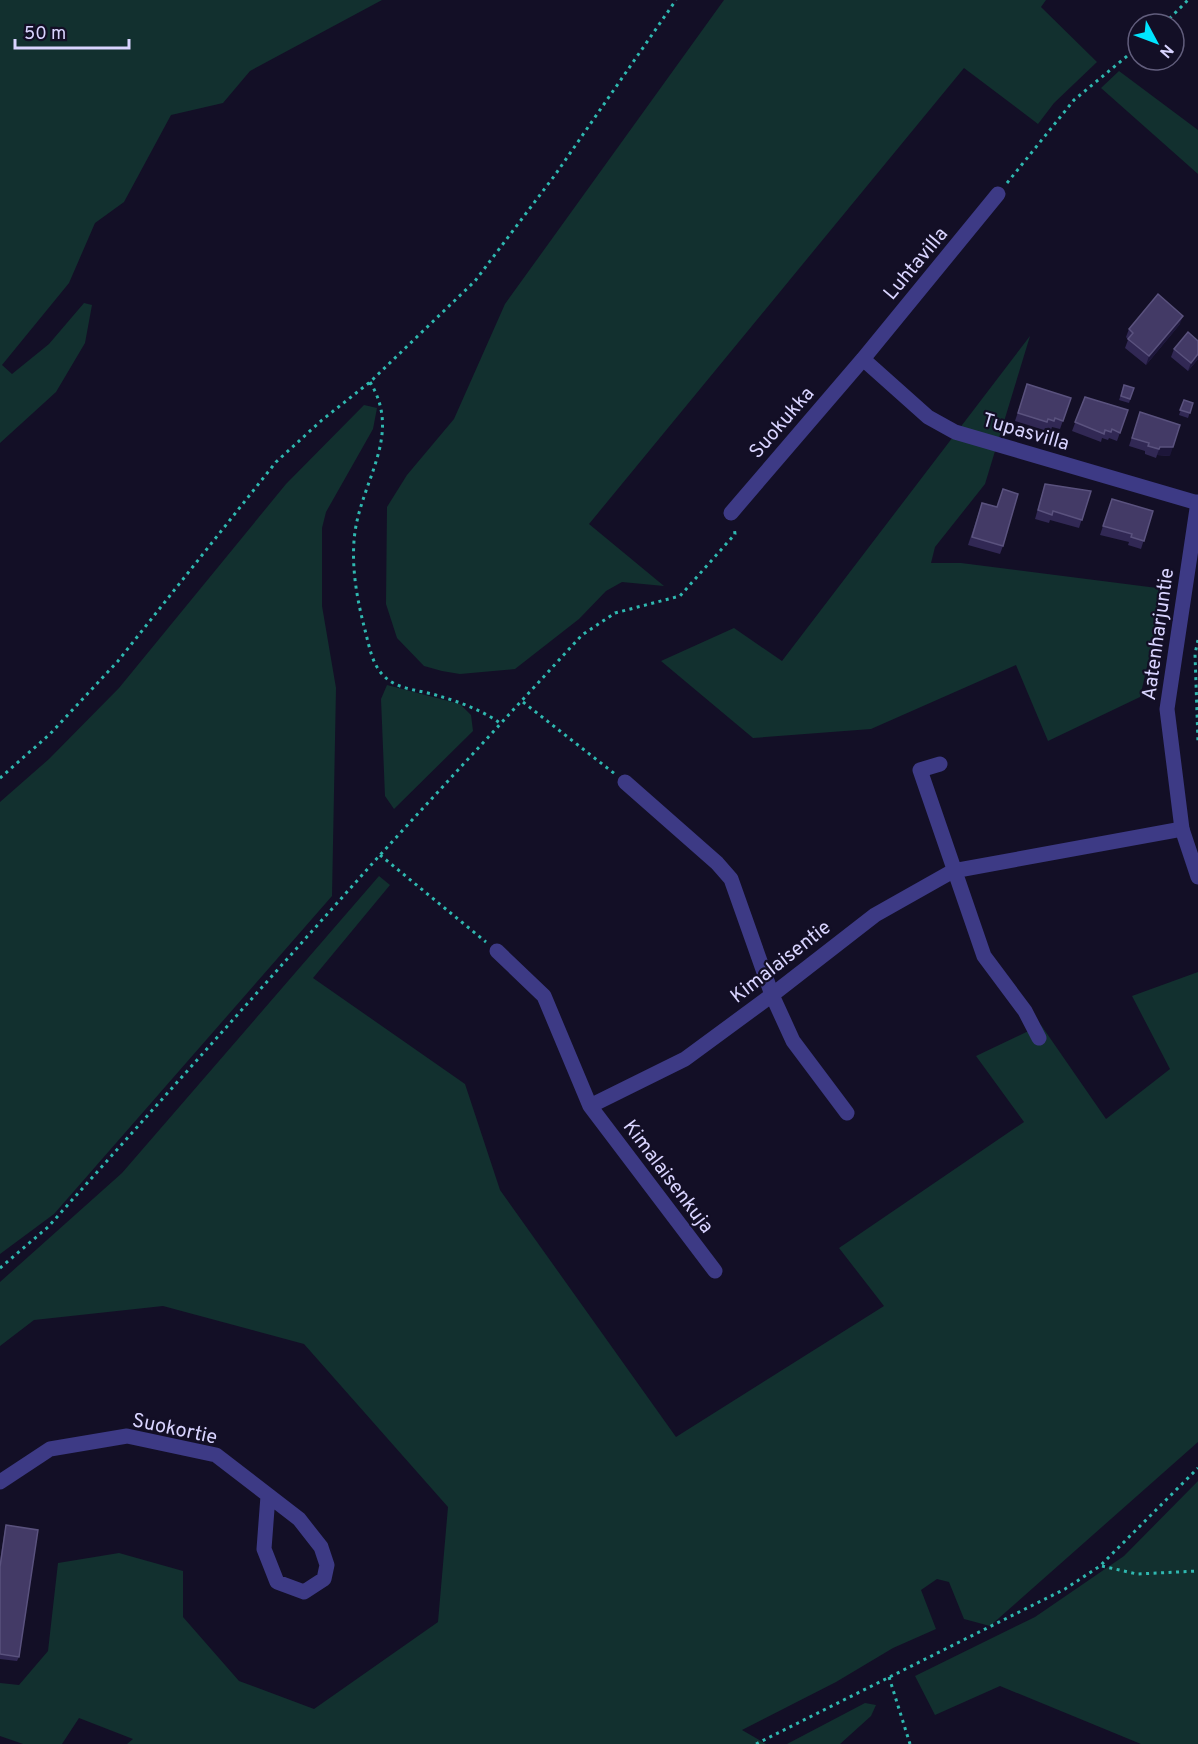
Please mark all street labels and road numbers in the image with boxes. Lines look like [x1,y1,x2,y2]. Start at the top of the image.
street label: Luhtavilla [878,222,955,306]
street label: Suokukka [744,382,821,465]
street label: Tupasvilla [979,408,1072,458]
street label: Aatenharjuntie [1137,566,1181,702]
street label: Kimalaisentie [726,915,837,1010]
street label: Kimalaisenkuja [616,1115,719,1239]
street label: Suokortie [130,1408,220,1452]

